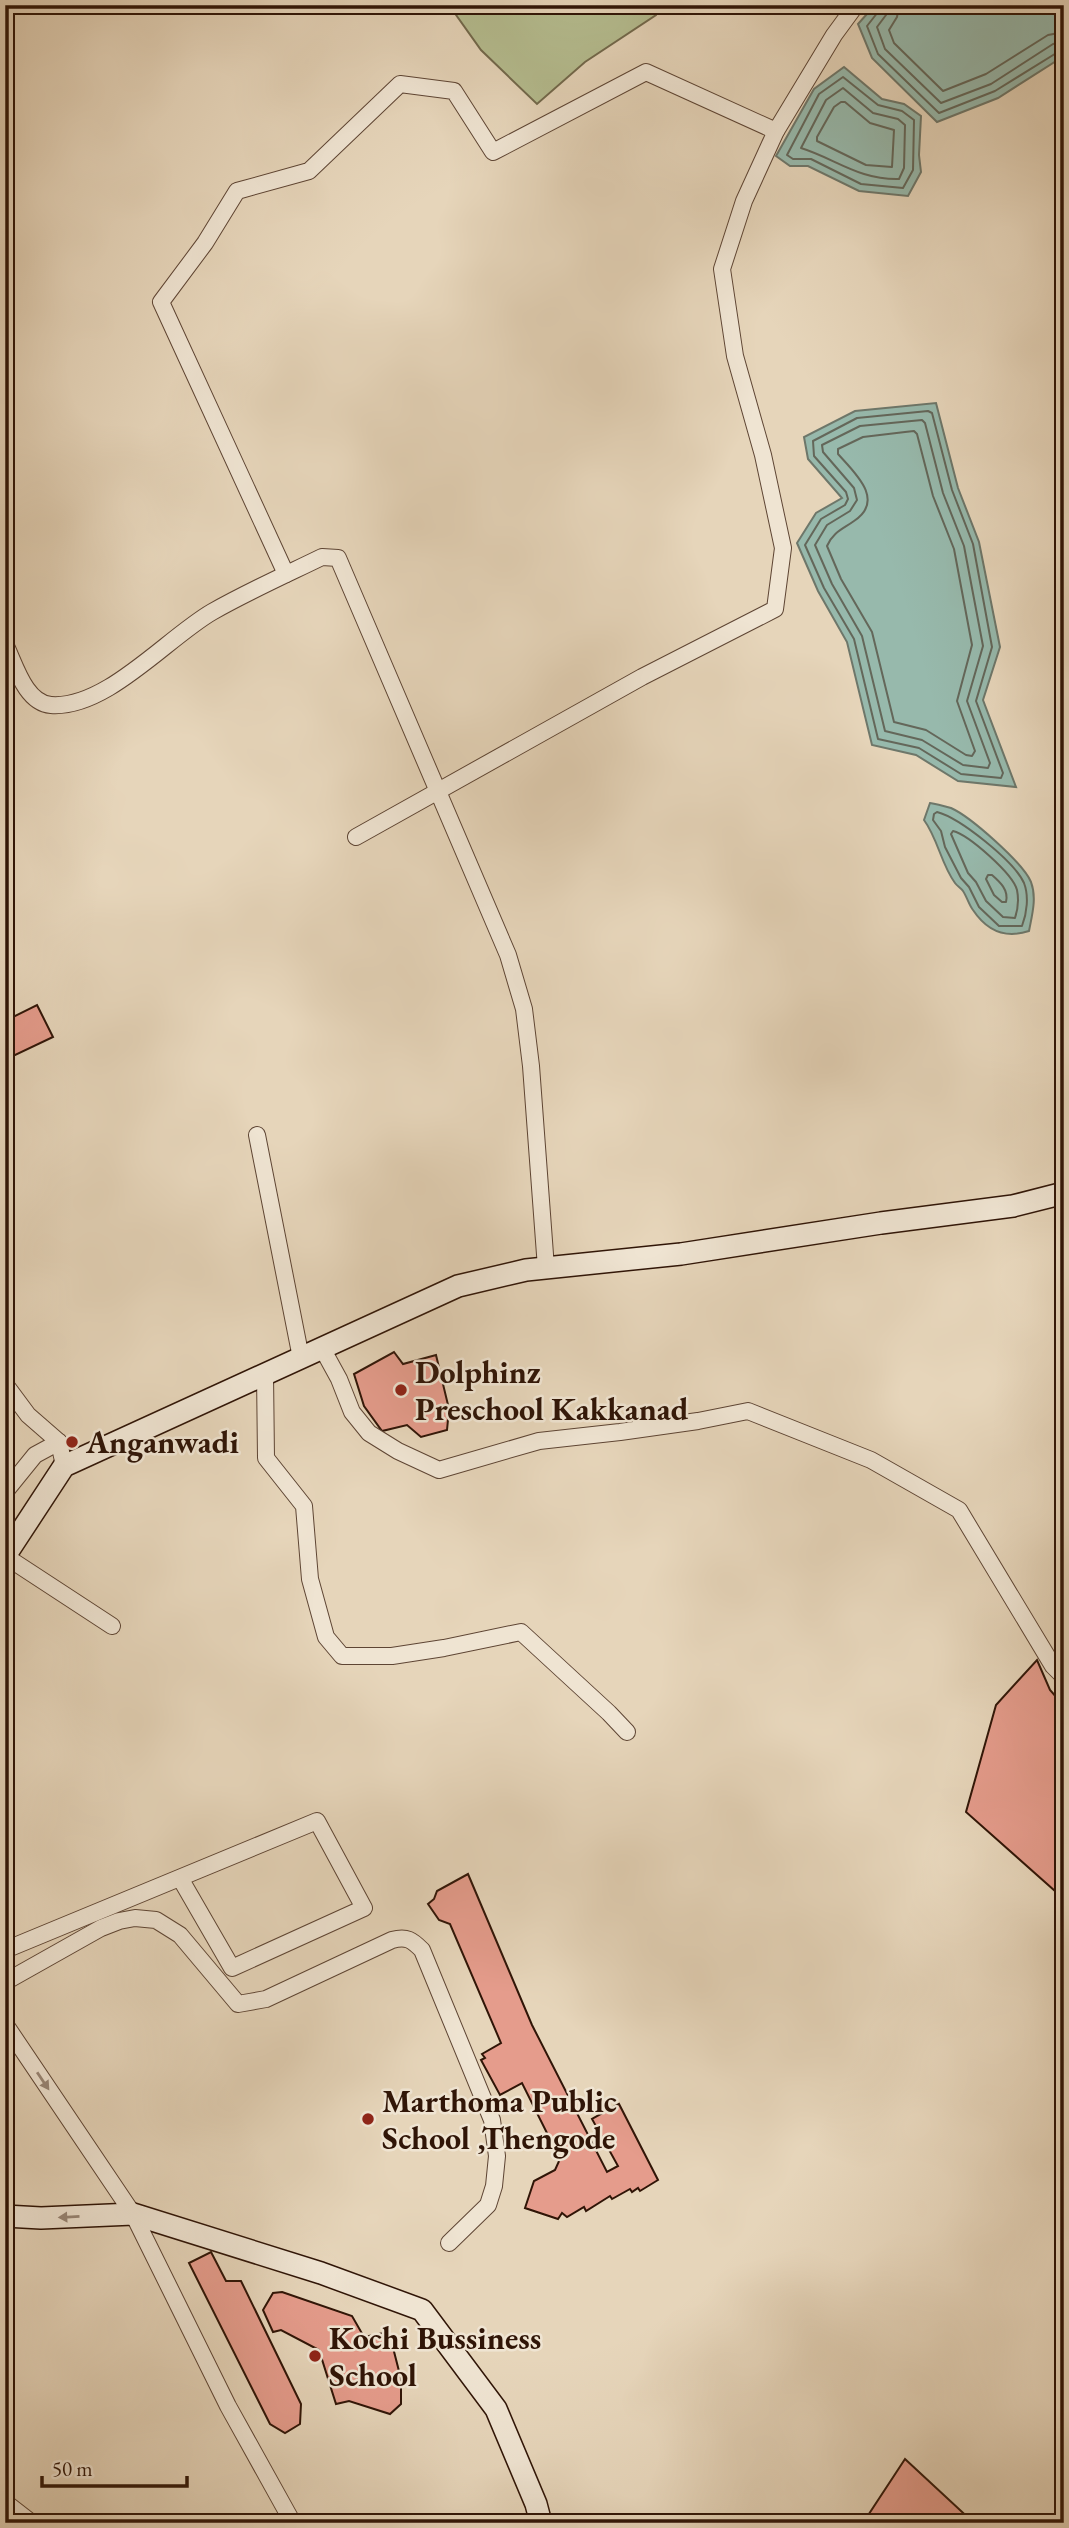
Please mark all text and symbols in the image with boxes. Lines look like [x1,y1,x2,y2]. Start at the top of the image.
place label: Dolphinz Preschool Kakkanad [415,1351,689,1430]
marker: Dolphinz Preschool Kakkanad [393,1382,409,1398]
place label: Anganwadi [85,1421,240,1463]
marker: Anganwadi [64,1434,80,1450]
one-way arrow [37,2071,50,2090]
place label: Marthoma Public School ,Thengode [382,2080,617,2159]
marker: Marthoma Public School ,Thengode [360,2111,376,2127]
one-way arrow [58,2211,80,2222]
place label: Kochi Bussiness School [329,2317,541,2396]
marker: Kochi Bussiness School [307,2348,323,2364]
scale bar [42,2444,187,2488]
text: 50 m [52,2455,93,2482]

